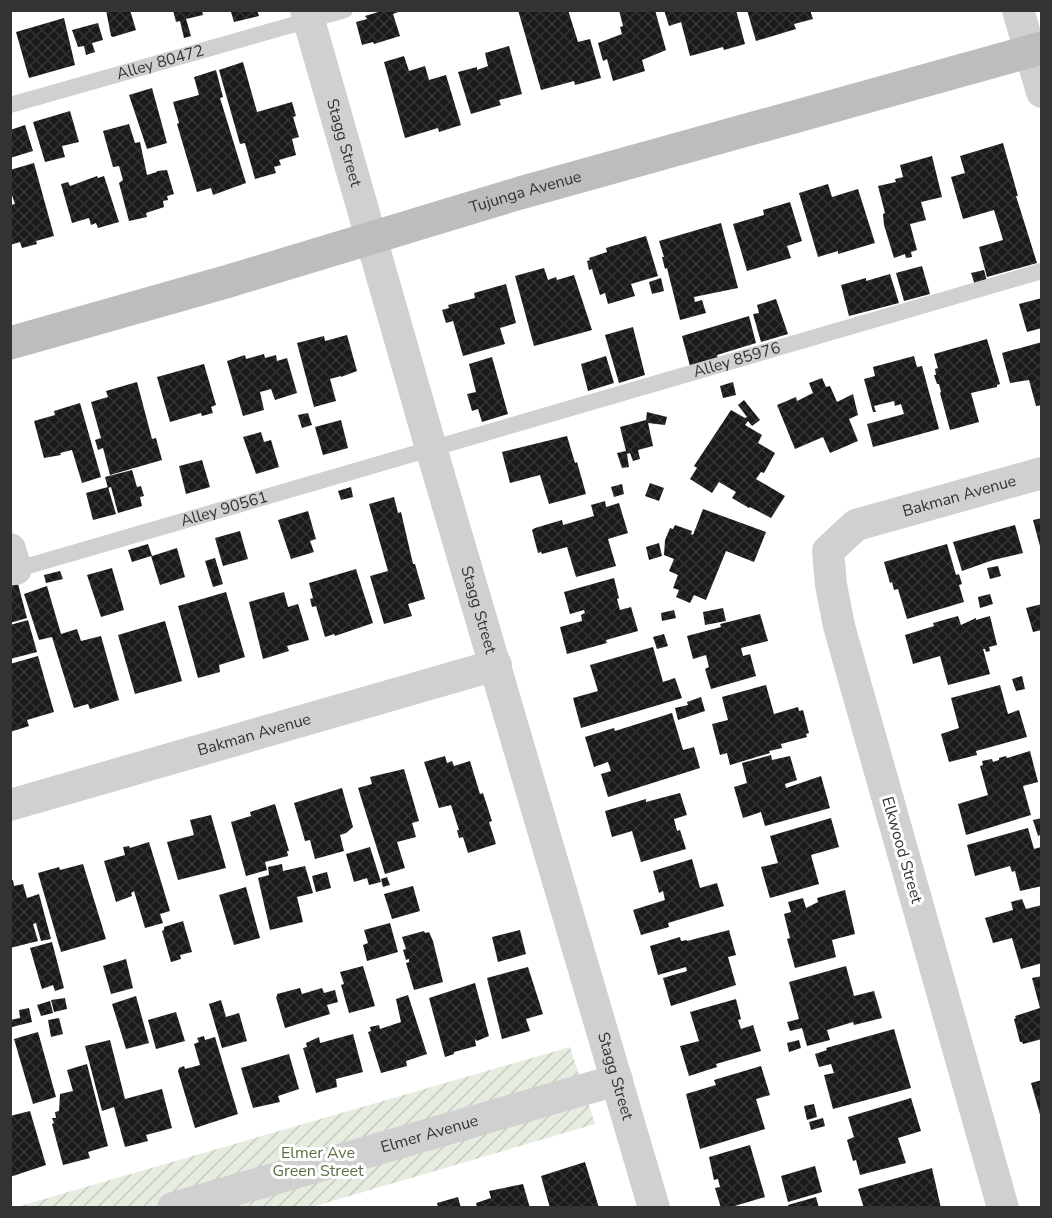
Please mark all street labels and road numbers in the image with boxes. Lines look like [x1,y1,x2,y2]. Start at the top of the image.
street label: Alley 80472 [114,40,206,85]
street label: Stagg Street [321,96,367,190]
street label: Tujunga Avenue [467,165,584,219]
street label: Alley 85976 [691,337,783,383]
street label: Bakman Avenue [900,470,1019,523]
street label: Alley 90561 [178,486,270,532]
street label: Stagg Street [455,563,502,657]
street label: Bakman Avenue [195,708,313,761]
street label: Elkwood Street [876,794,928,906]
street label: Stagg Street [592,1030,639,1123]
street label: Elmer Avenue [378,1110,481,1159]

